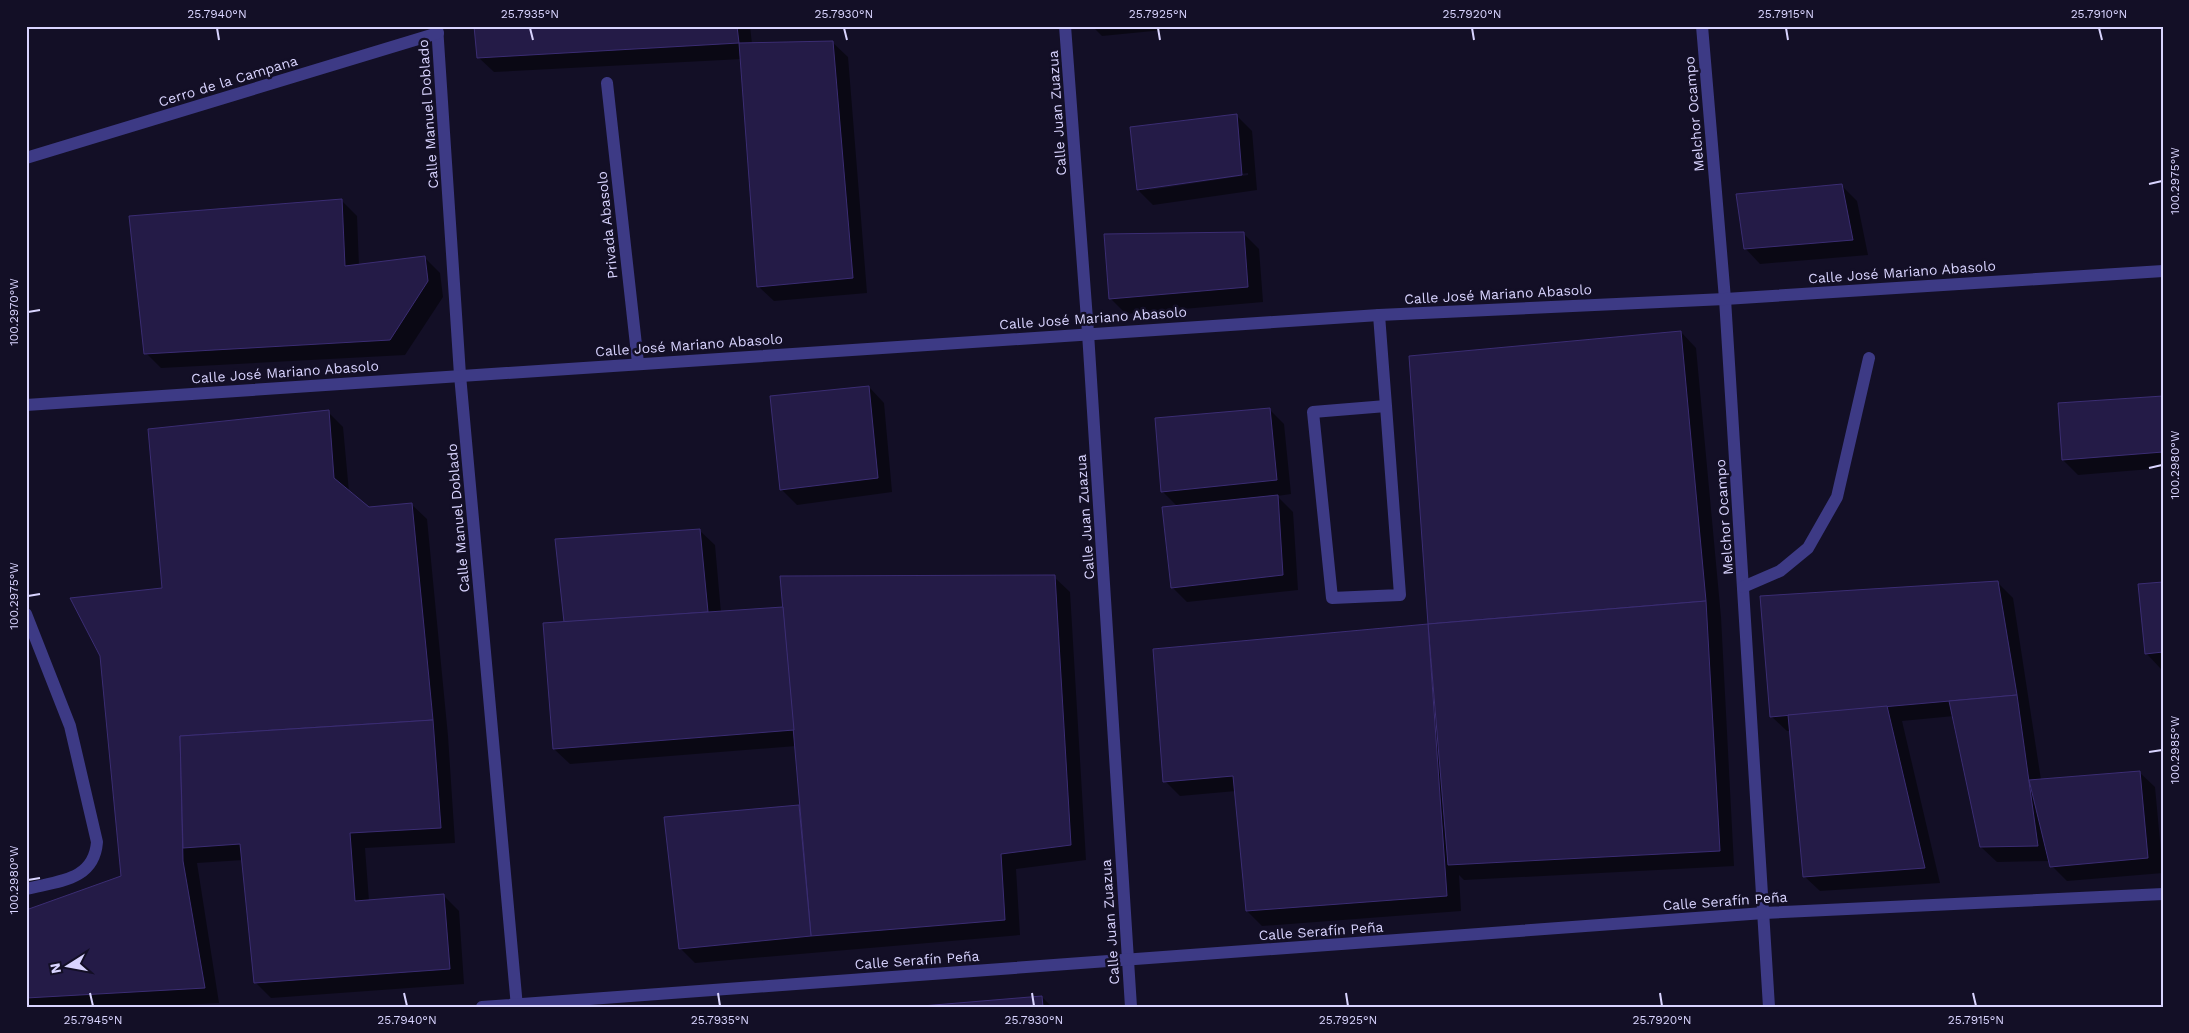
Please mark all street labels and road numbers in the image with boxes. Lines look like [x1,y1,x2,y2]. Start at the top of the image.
street label: Calle Manuel Doblado [415,39,441,189]
street label: Calle Juan Zuazua [1045,50,1069,176]
street label: Cerro de la Campana [157,52,300,110]
street label: Melchor Ocampo [1681,56,1707,172]
street label: Privada Abasolo [593,170,621,280]
street label: Calle José Mariano Abasolo [1808,257,1996,287]
street label: Calle José Mariano Abasolo [1404,281,1592,307]
street label: Calle José Mariano Abasolo [999,303,1187,333]
street label: Calle José Mariano Abasolo [595,330,783,360]
street label: Calle José Mariano Abasolo [191,357,379,387]
street label: Calle Manuel Doblado [444,443,472,593]
street label: Calle Juan Zuazua [1073,454,1097,580]
street label: Melchor Ocampo [1712,459,1736,575]
street label: Calle Juan Zuazua [1098,859,1122,985]
street label: Calle Serafín Peña [1662,889,1788,913]
street label: Calle Serafín Peña [1258,919,1384,943]
street label: Calle Serafín Peña [854,948,980,972]

